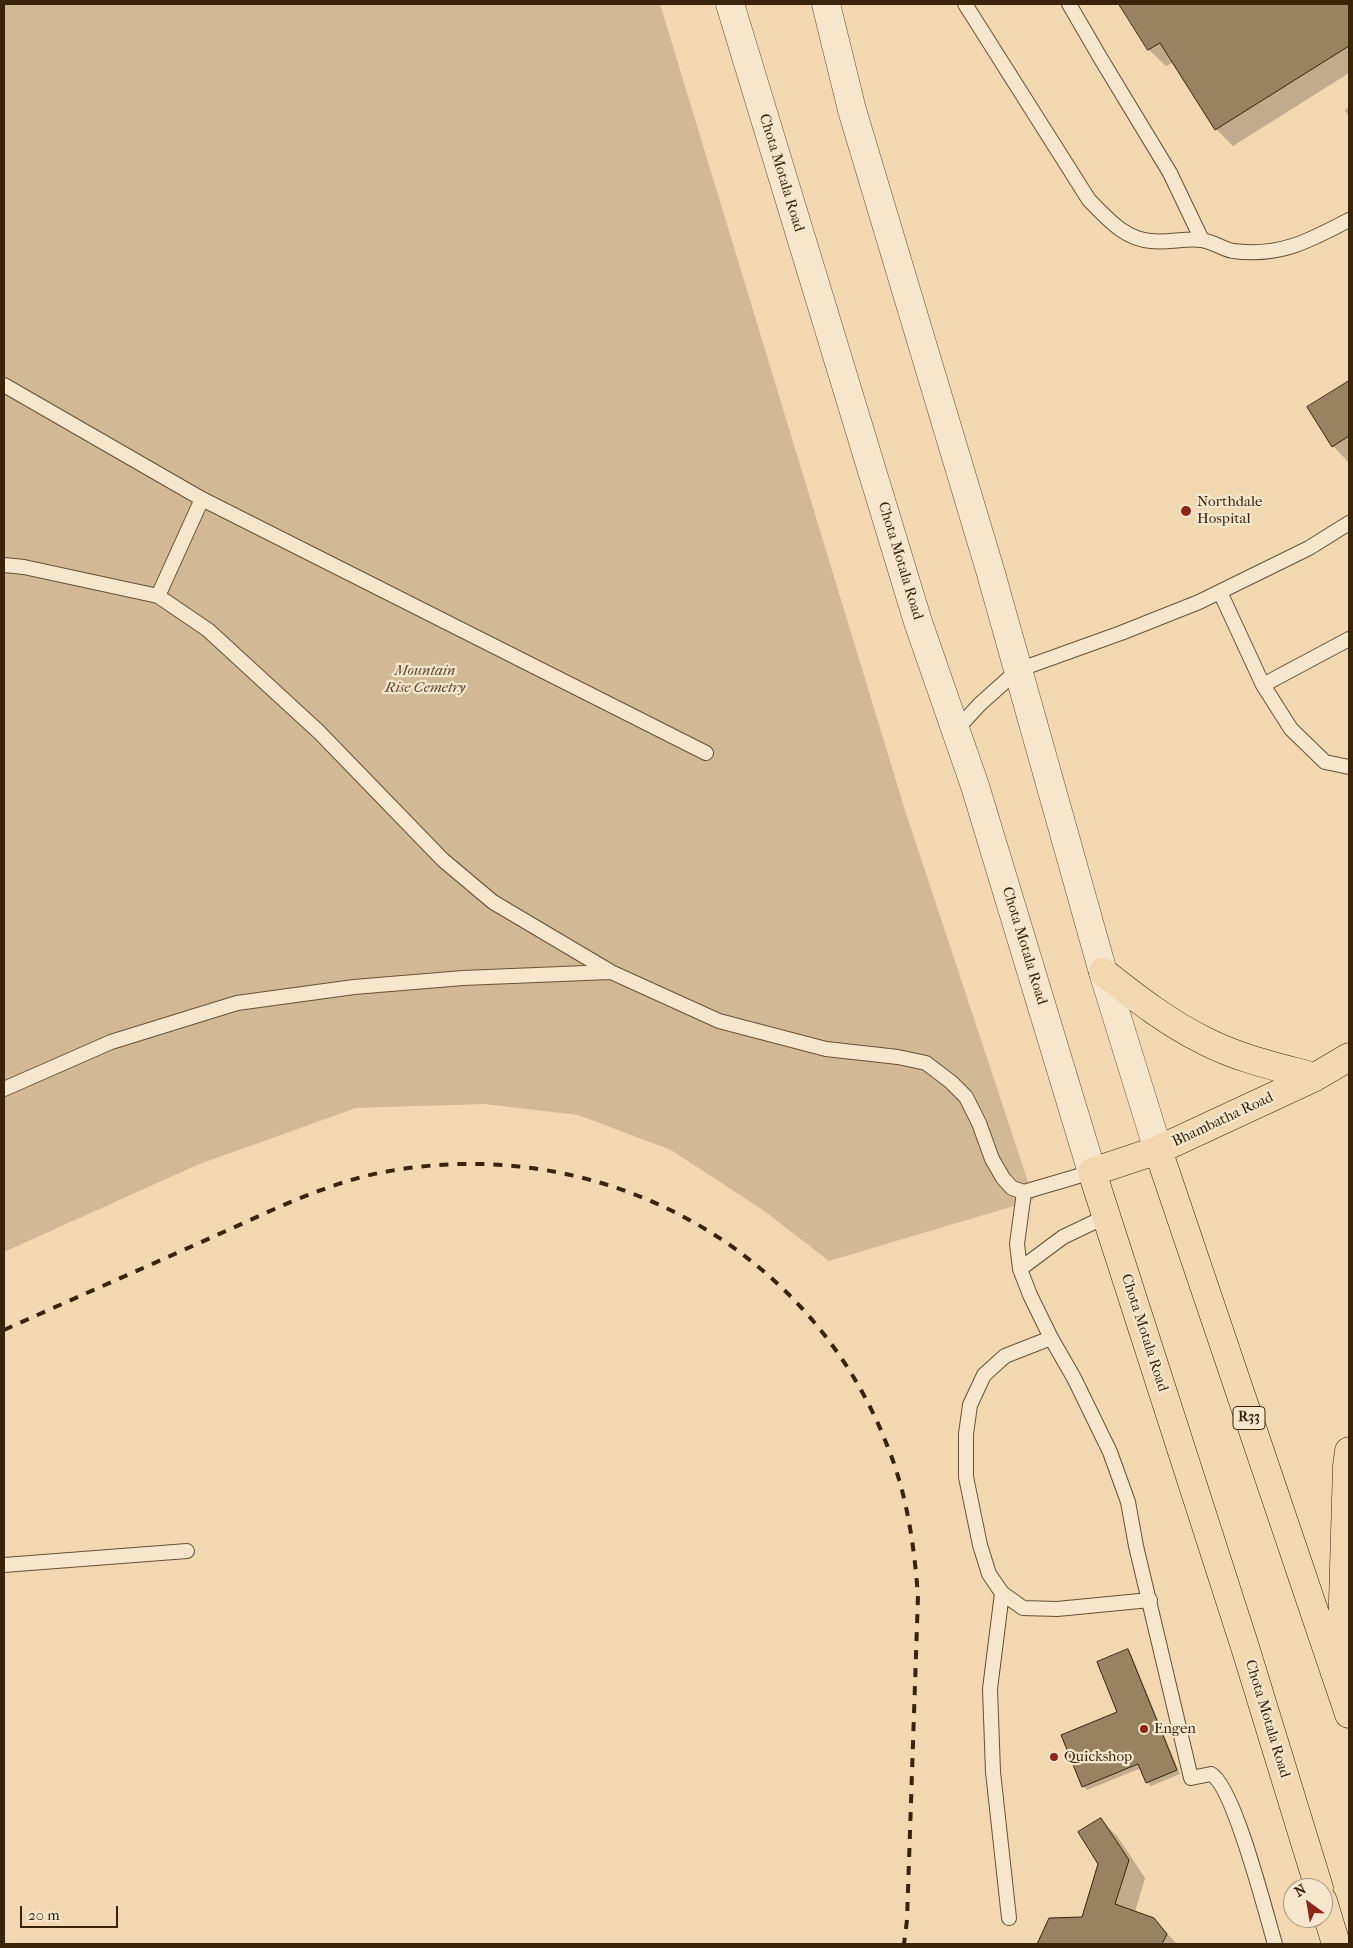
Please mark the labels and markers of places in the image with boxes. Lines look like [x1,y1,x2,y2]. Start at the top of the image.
place label: Northdale Hospital [1197,493,1262,528]
marker: Northdale Hospital [1179,504,1193,518]
place label: Engen [1154,1720,1196,1738]
marker: Engen [1138,1723,1150,1735]
place label: Quickshop [1064,1748,1132,1766]
marker: Quickshop [1048,1751,1060,1763]

